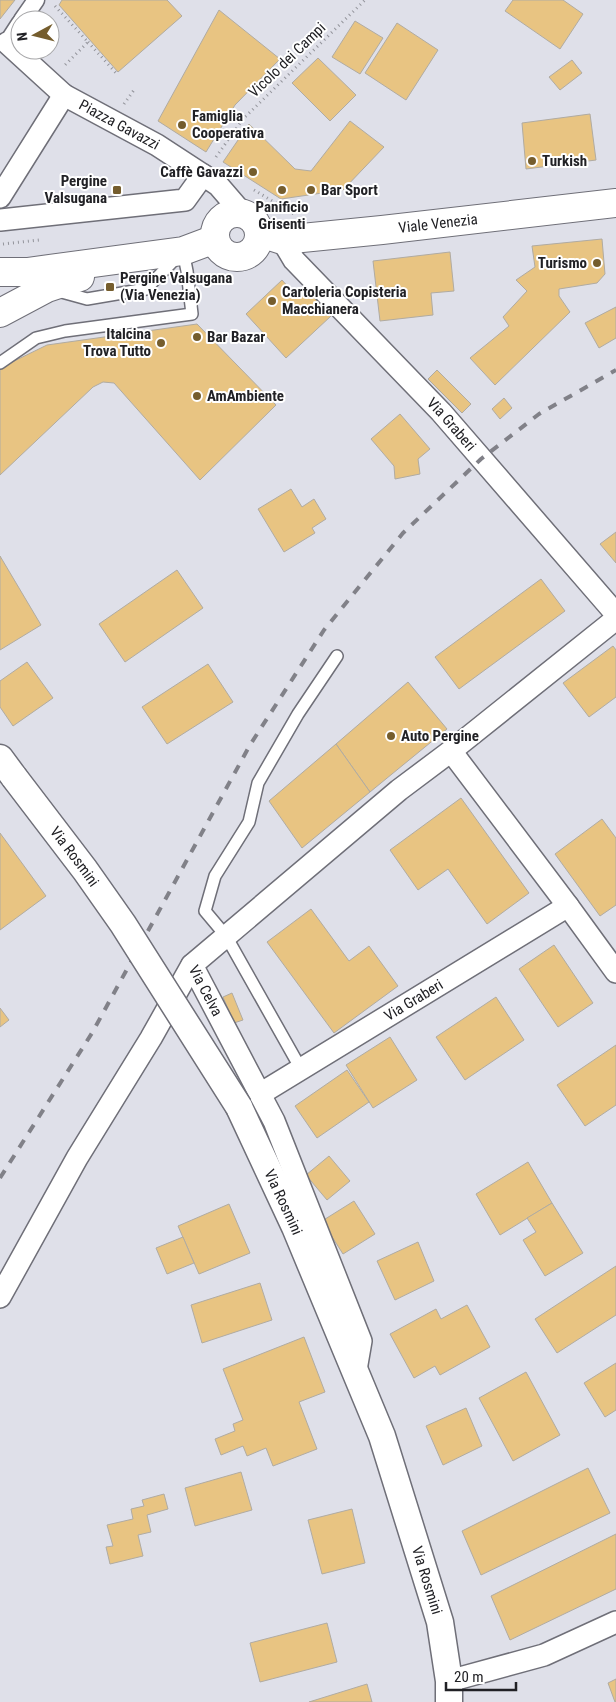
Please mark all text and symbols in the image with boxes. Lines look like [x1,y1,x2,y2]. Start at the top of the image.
north arrow [10,10,60,60]
street label: Vicolo dei Campi [245,19,329,101]
text: N [14,31,31,42]
street label: Piazza Gavazzi [76,96,163,154]
place label: Famiglia Cooperativa [192,107,264,142]
marker: Famiglia Cooperativa [176,119,188,131]
place label: Turkish [542,152,587,170]
marker: Turkish [526,155,538,167]
place label: Caffè Gavazzi [160,163,243,181]
marker: Caffè Gavazzi [247,166,259,178]
place label: Pergine Valsugana [45,172,107,207]
place label: Bar Sport [321,181,378,199]
marker: Pergine Valsugana [111,184,123,196]
marker: Panificio Grisenti [276,184,288,196]
marker: Bar Sport [305,184,317,196]
place label: Panificio Grisenti [256,198,309,233]
street label: Viale Venezia [397,210,479,237]
place label: Turismo [538,254,587,272]
marker: Turismo [591,257,603,269]
place label: Pergine Valsugana (Via Venezia) [120,269,232,304]
marker: Pergine Valsugana (Via Venezia) [104,281,116,293]
place label: Cartoleria Copisteria Macchianera [282,283,407,318]
marker: Cartoleria Copisteria Macchianera [266,295,278,307]
place label: Italcina Trova Tutto [83,325,151,360]
place label: Bar Bazar [207,328,265,346]
marker: Bar Bazar [191,331,203,343]
marker: Italcina Trova Tutto [155,337,167,349]
place label: AmAmbiente [207,387,284,405]
marker: AmAmbiente [191,390,203,402]
street label: Via Graberi [423,394,480,455]
place label: Auto Pergine [401,727,479,745]
marker: Auto Pergine [385,730,397,742]
street label: Via Rosmini [46,823,103,890]
street label: Via Celva [185,962,226,1019]
street label: Via Graberi [381,976,446,1025]
street label: Via Rosmini [260,1166,306,1238]
street label: Via Rosmini [408,1544,446,1617]
scale bar [446,1660,516,1692]
text: 20 m [454,1668,484,1686]

